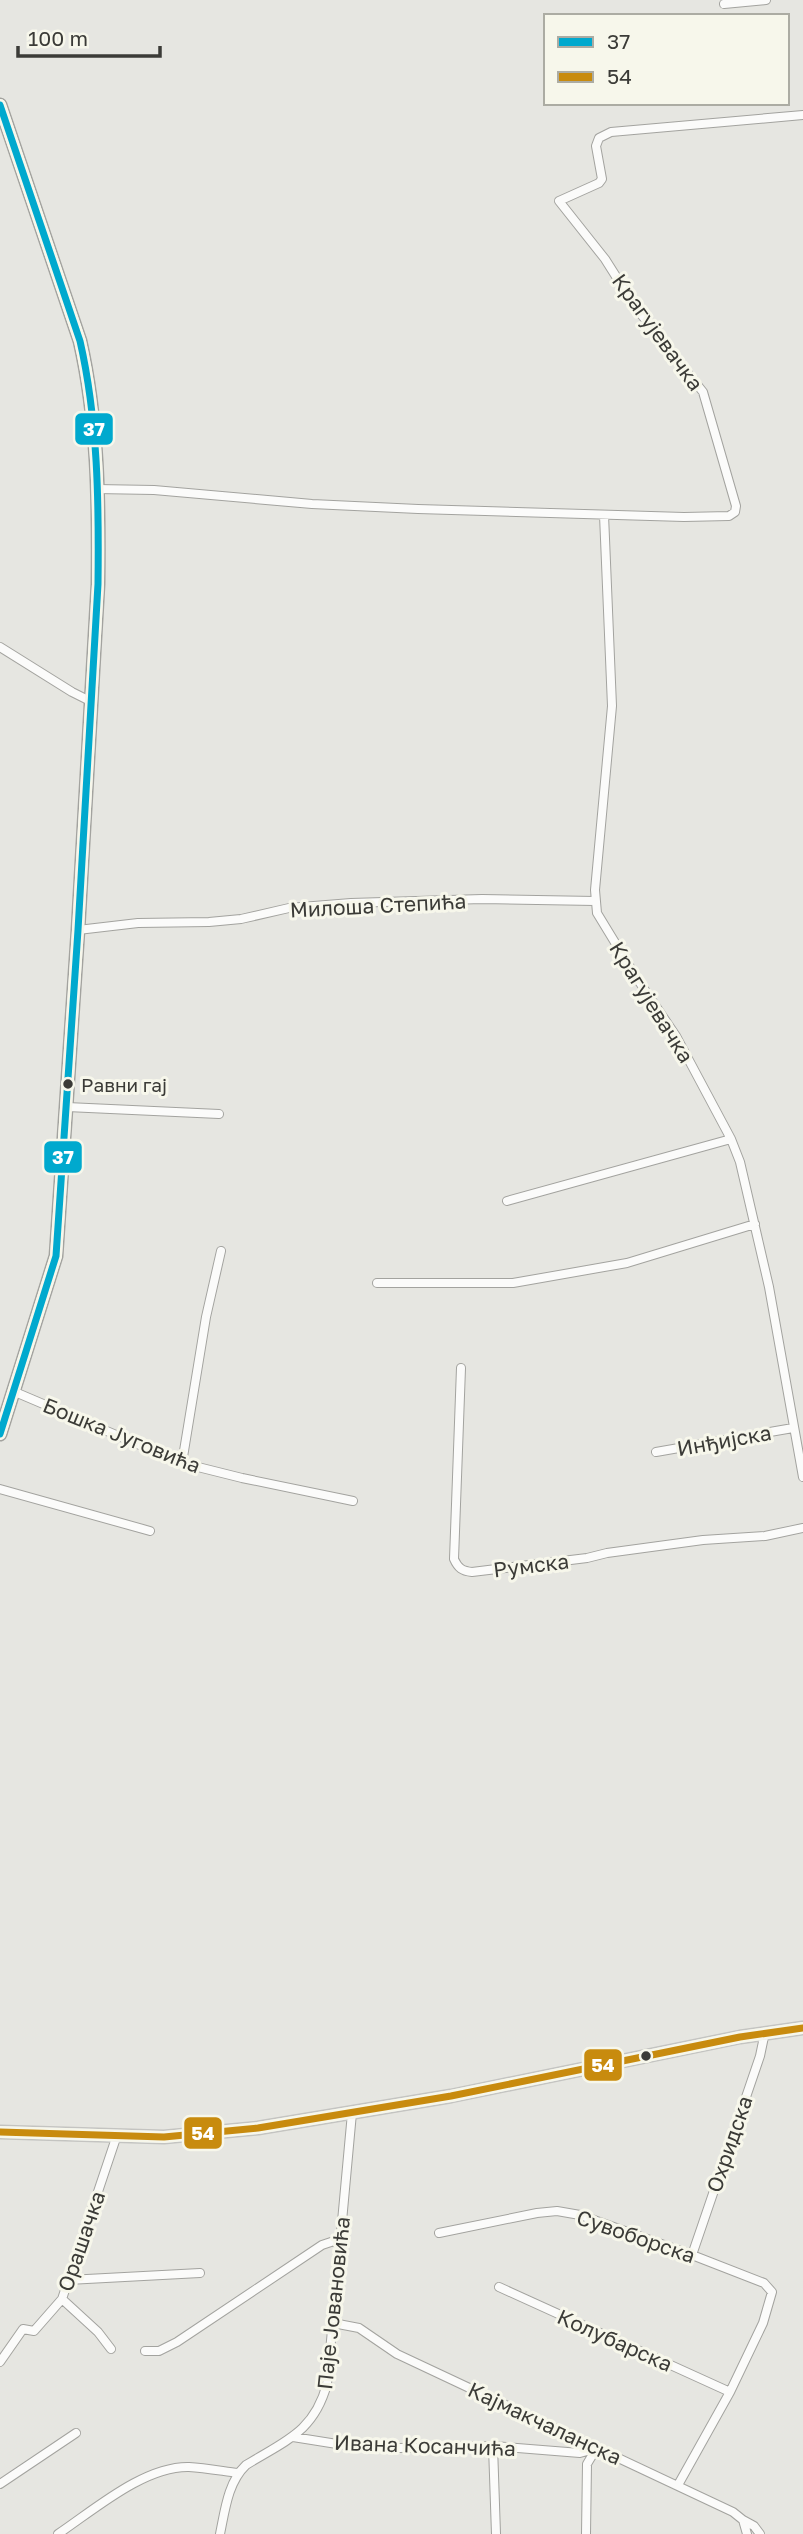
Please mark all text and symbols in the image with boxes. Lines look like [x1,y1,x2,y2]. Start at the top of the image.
scale bar [18,14,159,58]
legend [544,14,789,105]
text: 100 m [28,25,88,51]
text: 37 [607,28,630,54]
text: 54 [607,63,632,89]
street label: Крагујевачка [607,268,709,396]
line badge: 37 [74,412,114,446]
text: 37 [83,417,105,440]
street label: Милоша Степића [289,887,467,923]
street label: Крагујевачка [604,936,700,1068]
place label: Равни гај [81,1073,167,1096]
marker: Равни гај [61,1077,75,1091]
line badge: 37 [43,1140,83,1174]
text: 37 [52,1145,74,1168]
street label: Бошка Југовића [39,1392,205,1478]
street label: Инђијска [675,1419,773,1461]
street label: Румска [492,1547,570,1583]
line badge: 54 [583,2048,623,2082]
unlabelled marker [639,2049,653,2063]
text: 54 [591,2053,615,2076]
street label: Охридска [700,2092,758,2196]
line badge: 54 [183,2116,223,2150]
text: 54 [191,2121,215,2144]
street label: Орашачка [52,2187,110,2295]
street label: Сувоборска [573,2204,699,2268]
street label: Паје Јовановића [311,2215,355,2391]
street label: Колубарска [553,2303,677,2377]
street label: Кајмакчаланска [464,2376,626,2470]
street label: Ивана Косанчића [334,2429,516,2461]

